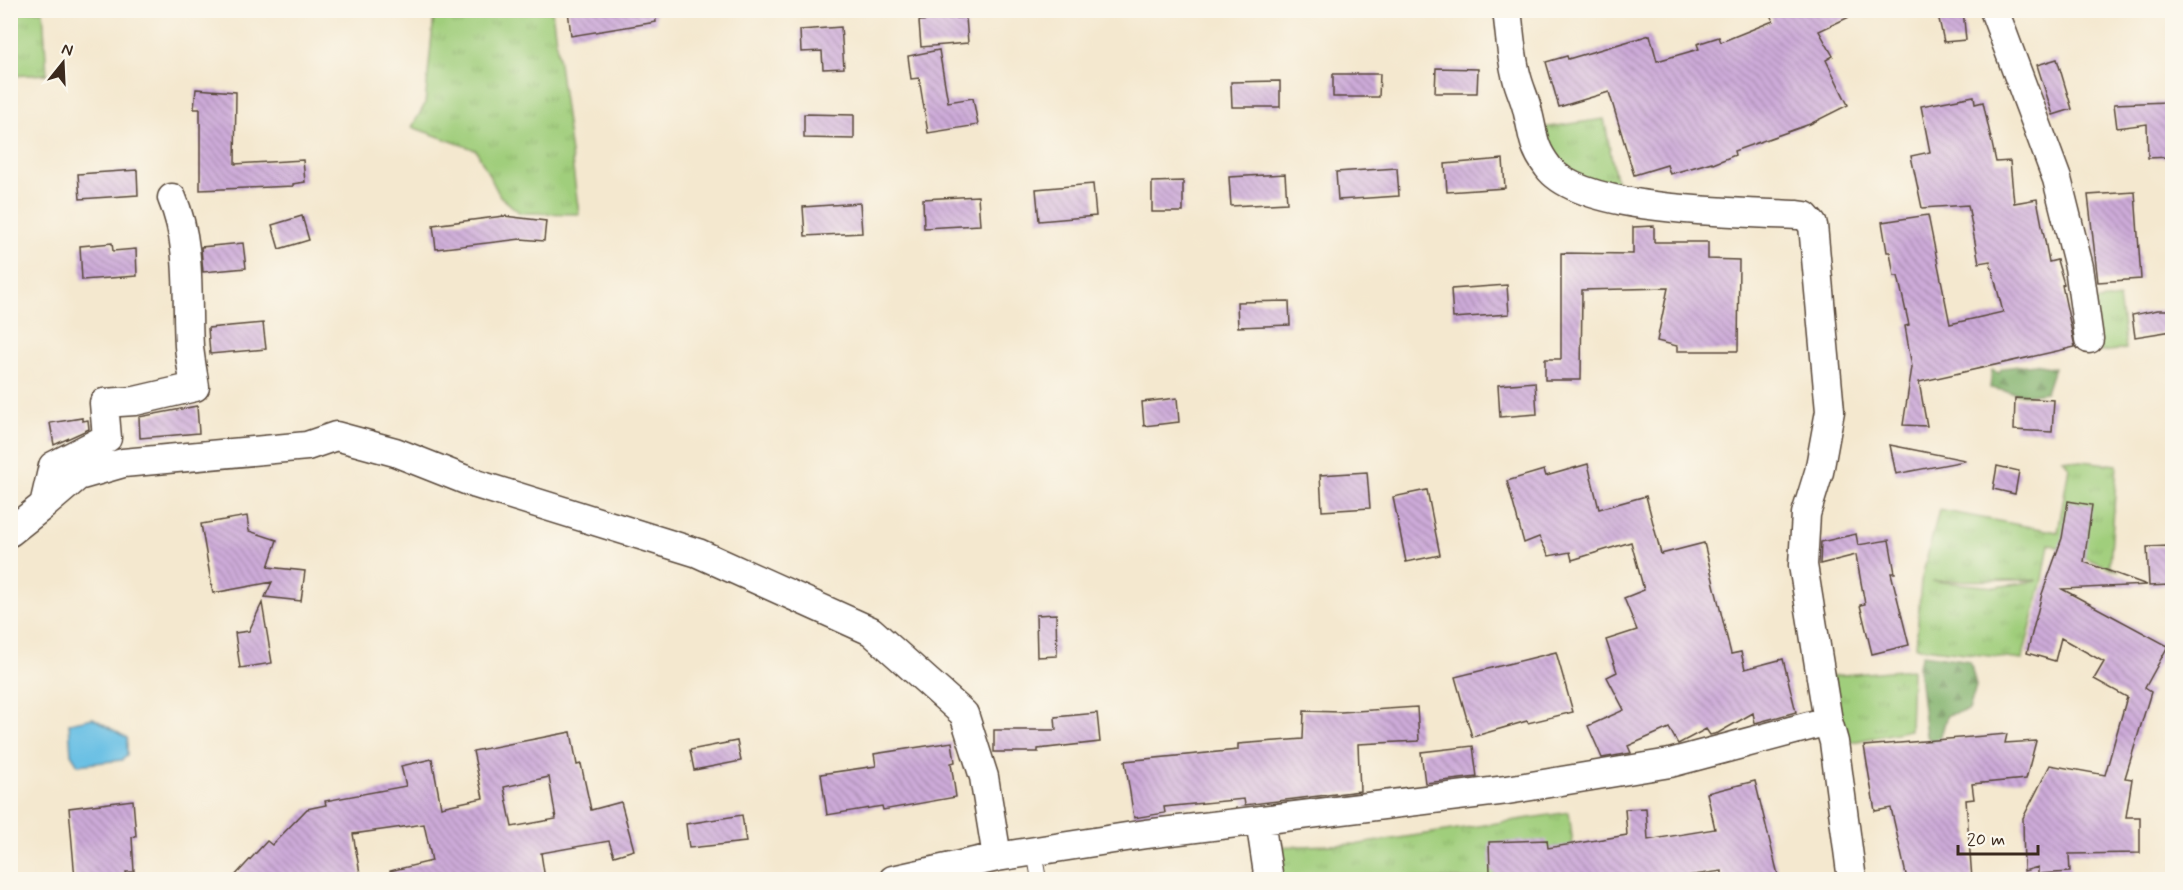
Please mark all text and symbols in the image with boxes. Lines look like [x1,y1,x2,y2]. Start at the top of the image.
north arrow [33,33,93,93]
text: N [59,39,75,62]
scale bar [1958,818,2038,856]
text: 20 m [1967,828,2005,852]

